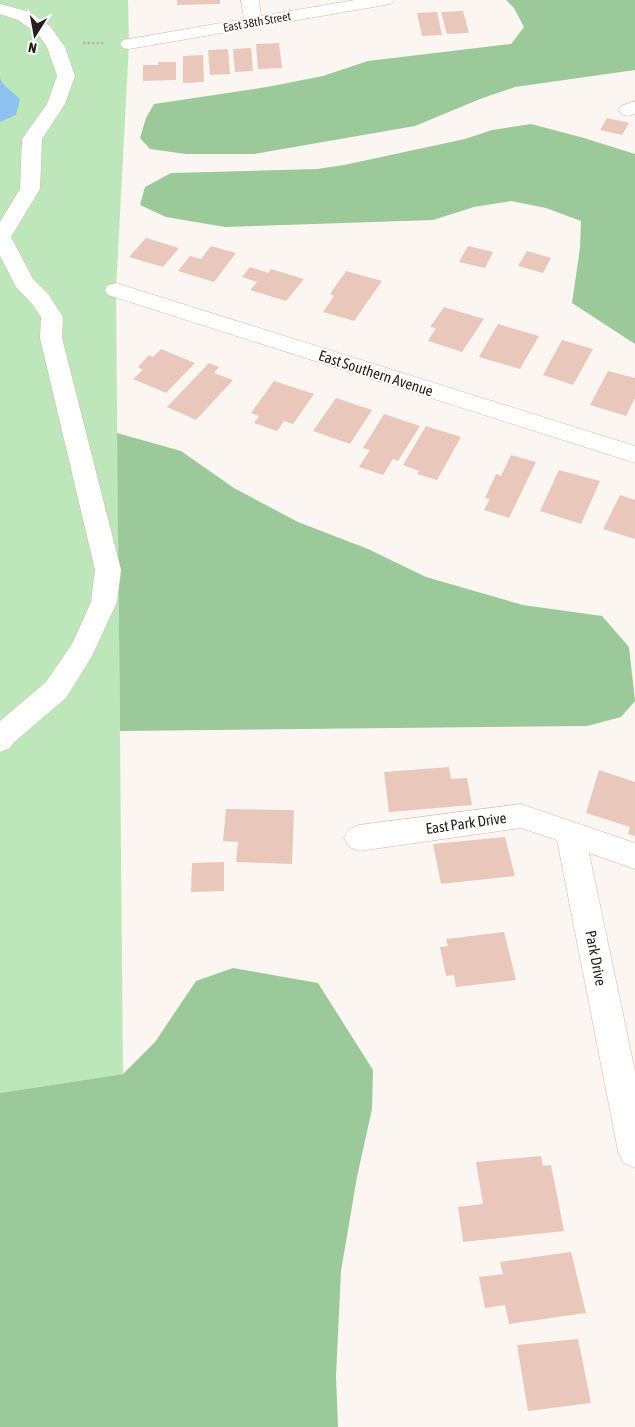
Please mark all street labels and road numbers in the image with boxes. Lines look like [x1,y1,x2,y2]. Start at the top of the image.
street label: East 38th Street [222,9,293,35]
street label: East Southern Avenue [317,346,436,400]
street label: East Park Drive [425,809,508,837]
street label: Park Drive [582,929,610,987]

